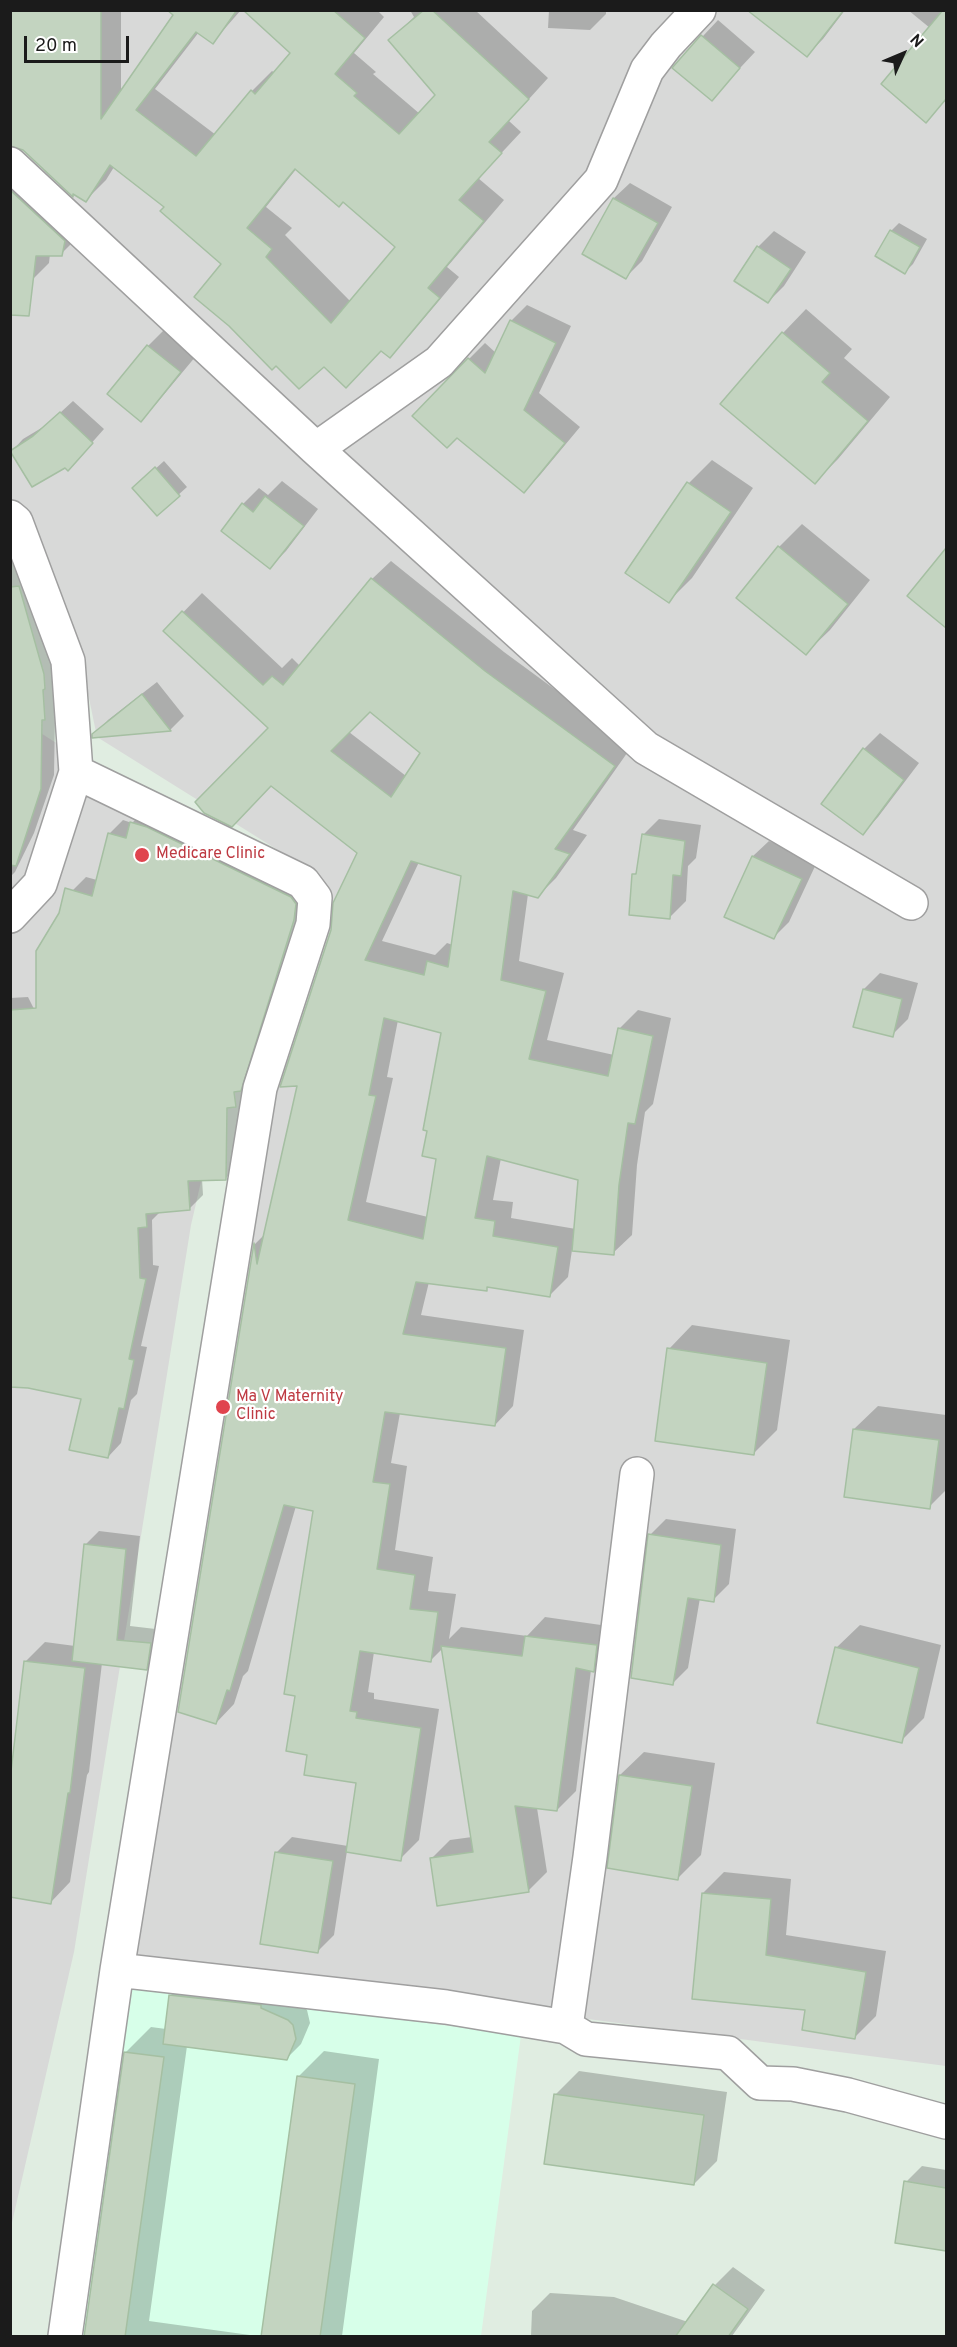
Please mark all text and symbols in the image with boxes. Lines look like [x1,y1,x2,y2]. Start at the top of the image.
scale bar [27,24,132,62]
north arrow [873,24,933,84]
text: N [905,30,927,53]
text: 20 m [35,35,77,58]
place label: Medicare Clinic [156,845,265,865]
marker: Medicare Clinic [133,846,151,864]
place label: Ma V Maternity Clinic [236,1388,343,1426]
marker: Ma V Maternity Clinic [214,1398,232,1416]

